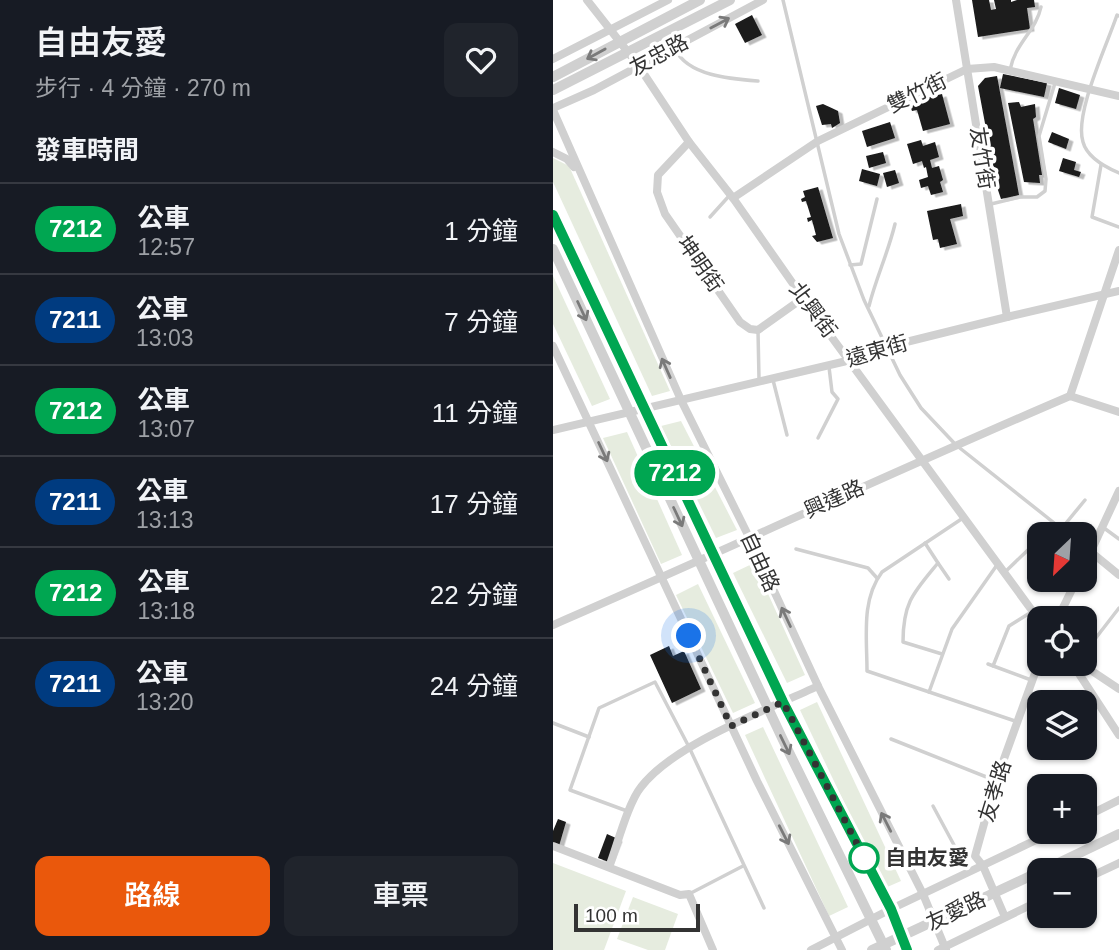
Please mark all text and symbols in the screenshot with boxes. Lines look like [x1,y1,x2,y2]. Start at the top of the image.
one-way arrow [709,15,730,29]
button: heart [444,23,518,97]
text: 自由友愛 [35,24,167,61]
street label: 友忠路 [626,30,692,80]
one-way arrow [586,48,607,61]
street label: 雙竹街 [883,68,950,117]
text: 步行 · 4 分鐘 · 270 m [35,75,251,101]
street label: 友竹街 [966,125,999,191]
text: 發車時間 [35,135,139,165]
text: 公車 [137,203,189,233]
text: 7212 [49,215,102,242]
text: 1 分鐘 [444,216,518,246]
street label: 坤明街 [673,231,728,296]
text: 12:57 [137,234,195,260]
street label: 北興街 [785,278,842,342]
text: 公車 [136,294,188,324]
one-way arrow [576,300,589,321]
text: 7211 [49,306,101,333]
text: 7 分鐘 [444,307,518,337]
text: 13:03 [136,325,194,351]
street label: 遠東街 [843,331,910,370]
one-way arrow [659,358,672,379]
text: 公車 [137,385,189,415]
text: 7212 [49,397,102,424]
text: 11 分鐘 [432,398,518,428]
text: 13:07 [137,416,195,442]
one-way arrow [597,441,610,462]
line badge: 7212 [626,450,724,496]
text: 7212 [648,459,702,486]
street label: 興達路 [800,475,867,522]
text: 公車 [136,476,188,506]
text: 7211 [49,488,101,515]
text: 17 分鐘 [430,489,518,519]
one-way arrow [672,506,686,527]
text: 13:13 [136,507,194,533]
north arrow [1027,522,1097,592]
map controls [1027,522,1097,928]
street label: 自由路 [737,528,784,595]
text: 公車 [137,567,189,597]
text: 7212 [49,579,102,606]
text: 22 分鐘 [430,580,518,610]
text: 13:18 [137,598,195,624]
button: locate [1027,606,1097,676]
one-way arrow [779,607,793,628]
your location [671,618,706,653]
text: 公車 [136,658,188,688]
text: 7211 [49,670,101,697]
text: 24 分鐘 [430,671,518,701]
text: 13:20 [136,689,194,715]
button: layers [1027,690,1097,760]
one-way arrow [779,734,793,755]
street label: 友孝路 [974,757,1015,824]
button: + [1027,774,1097,844]
one-way arrow [879,812,893,833]
one-way arrow [778,824,792,845]
marker: 自由友愛 [849,843,879,873]
place label: 自由友愛 [885,846,969,869]
button: 路線 [35,856,270,936]
button: 車票 [284,856,518,936]
button: − [1027,858,1097,928]
street label: 友愛路 [922,887,989,934]
scale bar [574,901,700,933]
text: 100 m [585,905,638,926]

